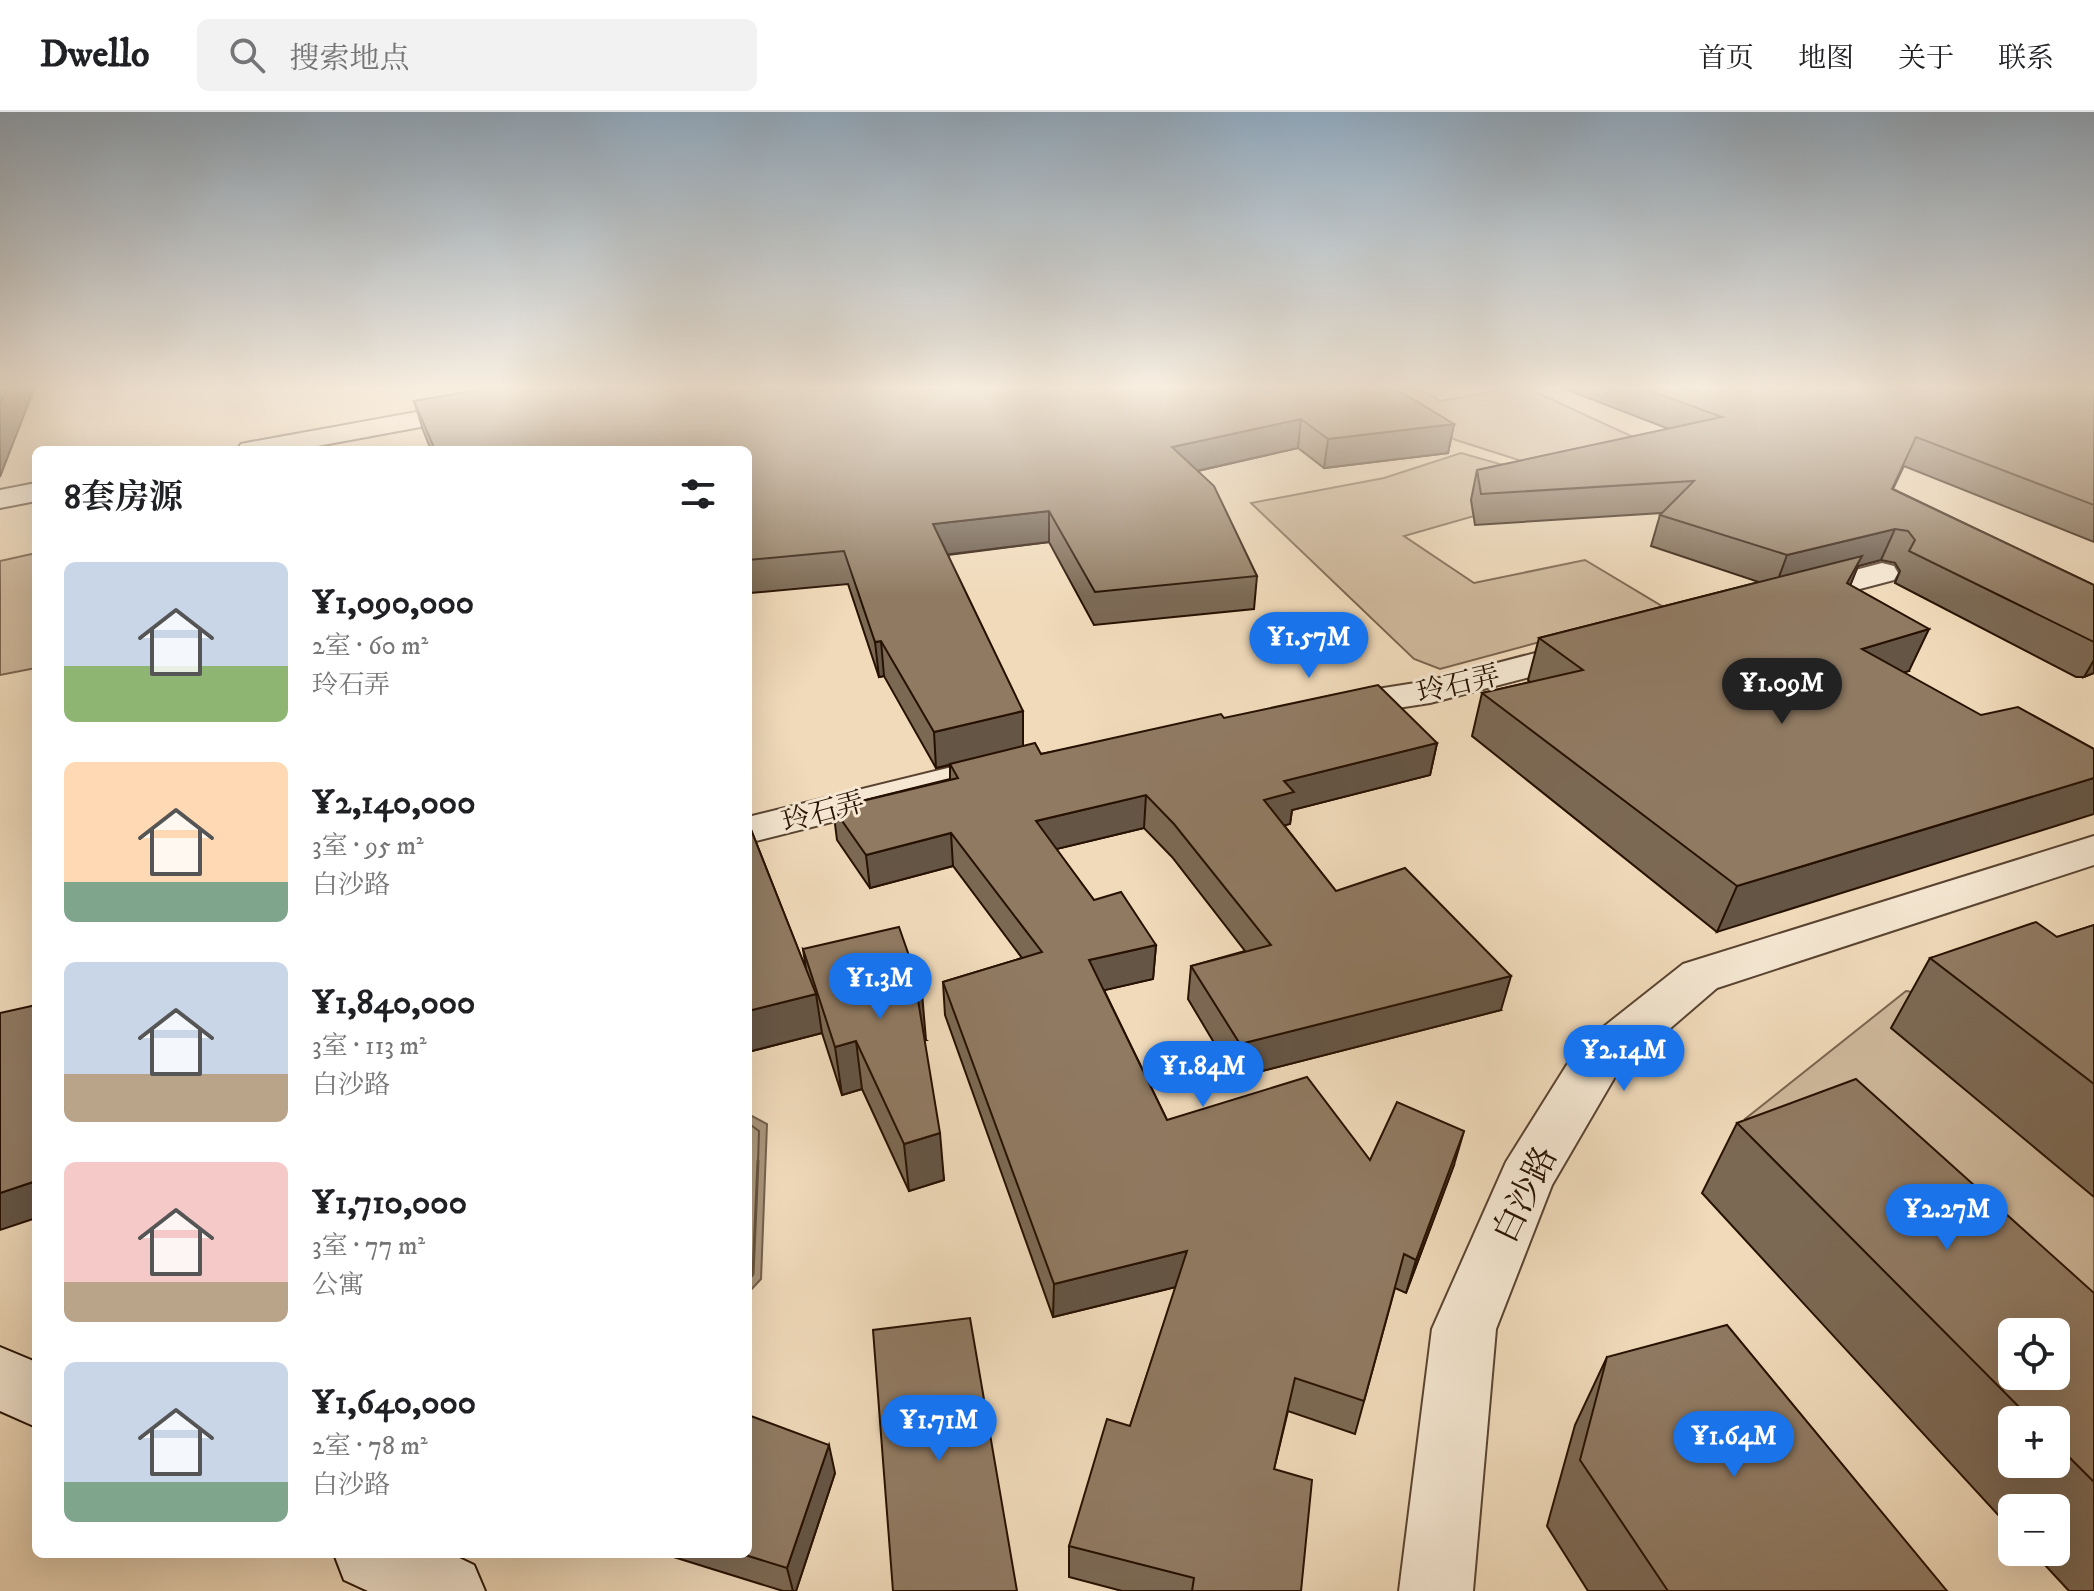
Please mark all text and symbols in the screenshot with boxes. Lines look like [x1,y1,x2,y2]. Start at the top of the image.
search box [197,19,757,91]
text: Dwello [40,31,149,79]
icon: search [225,33,269,77]
text: 搜索地点 [289,41,409,78]
text: 首页 [1698,41,1754,76]
text: 地图 [1798,41,1854,76]
text: 关于 [1898,41,1954,76]
text: 联系 [1998,41,2054,76]
icon: filters [676,472,720,516]
text: 8套房源 [64,477,183,519]
text: ¥1,090,000 [312,582,474,624]
icon: home [128,594,224,690]
pin: ¥1.57M [1244,612,1374,680]
text: ¥1.57M [1267,621,1351,654]
text: 2室 · 60 m² [312,630,428,663]
street label: 玲石弄 [1413,658,1503,711]
pin: ¥1.09M [1717,658,1847,726]
text: ¥1.09M [1740,667,1824,700]
text: 玲石弄 [312,669,390,702]
text: ¥2,140,000 [312,782,475,824]
street label: 玲石弄 [778,785,868,840]
icon: home [128,794,224,890]
text: 3室 · 95 m² [312,830,424,863]
text: 白沙路 [312,869,390,902]
pin: ¥1.3M [824,953,936,1021]
text: ¥1.3M [847,962,913,995]
text: ¥1,840,000 [312,982,475,1024]
icon: home [128,994,224,1090]
pin: ¥2.14M [1559,1025,1689,1093]
text: 3室 · 113 m² [312,1030,427,1063]
text: ¥2.14M [1581,1034,1667,1067]
pin: ¥1.84M [1138,1041,1268,1109]
text: ¥1.84M [1161,1050,1245,1083]
text: 白沙路 [312,1069,390,1102]
street label: 白沙路 [1485,1140,1567,1250]
text: ¥1,710,000 [312,1182,467,1224]
pin: ¥2.27M [1882,1184,2012,1252]
text: ¥2.27M [1904,1193,1990,1226]
icon: home [128,1194,224,1290]
text: 3室 · 77 m² [312,1230,425,1263]
text: 公寓 [312,1269,364,1302]
map controls [1998,1318,2070,1566]
button: locate [1998,1318,2070,1390]
text: ¥1,640,000 [312,1382,476,1424]
icon: home [128,1394,224,1490]
pin: ¥1.71M [874,1395,1004,1463]
text: ¥1.71M [900,1404,978,1437]
button: + [1998,1406,2070,1478]
pin: ¥1.64M [1669,1411,1799,1479]
text: ¥1.64M [1691,1420,1777,1453]
text: 2室 · 78 m² [312,1430,428,1463]
text: 白沙路 [312,1469,390,1502]
button: − [1998,1494,2070,1566]

